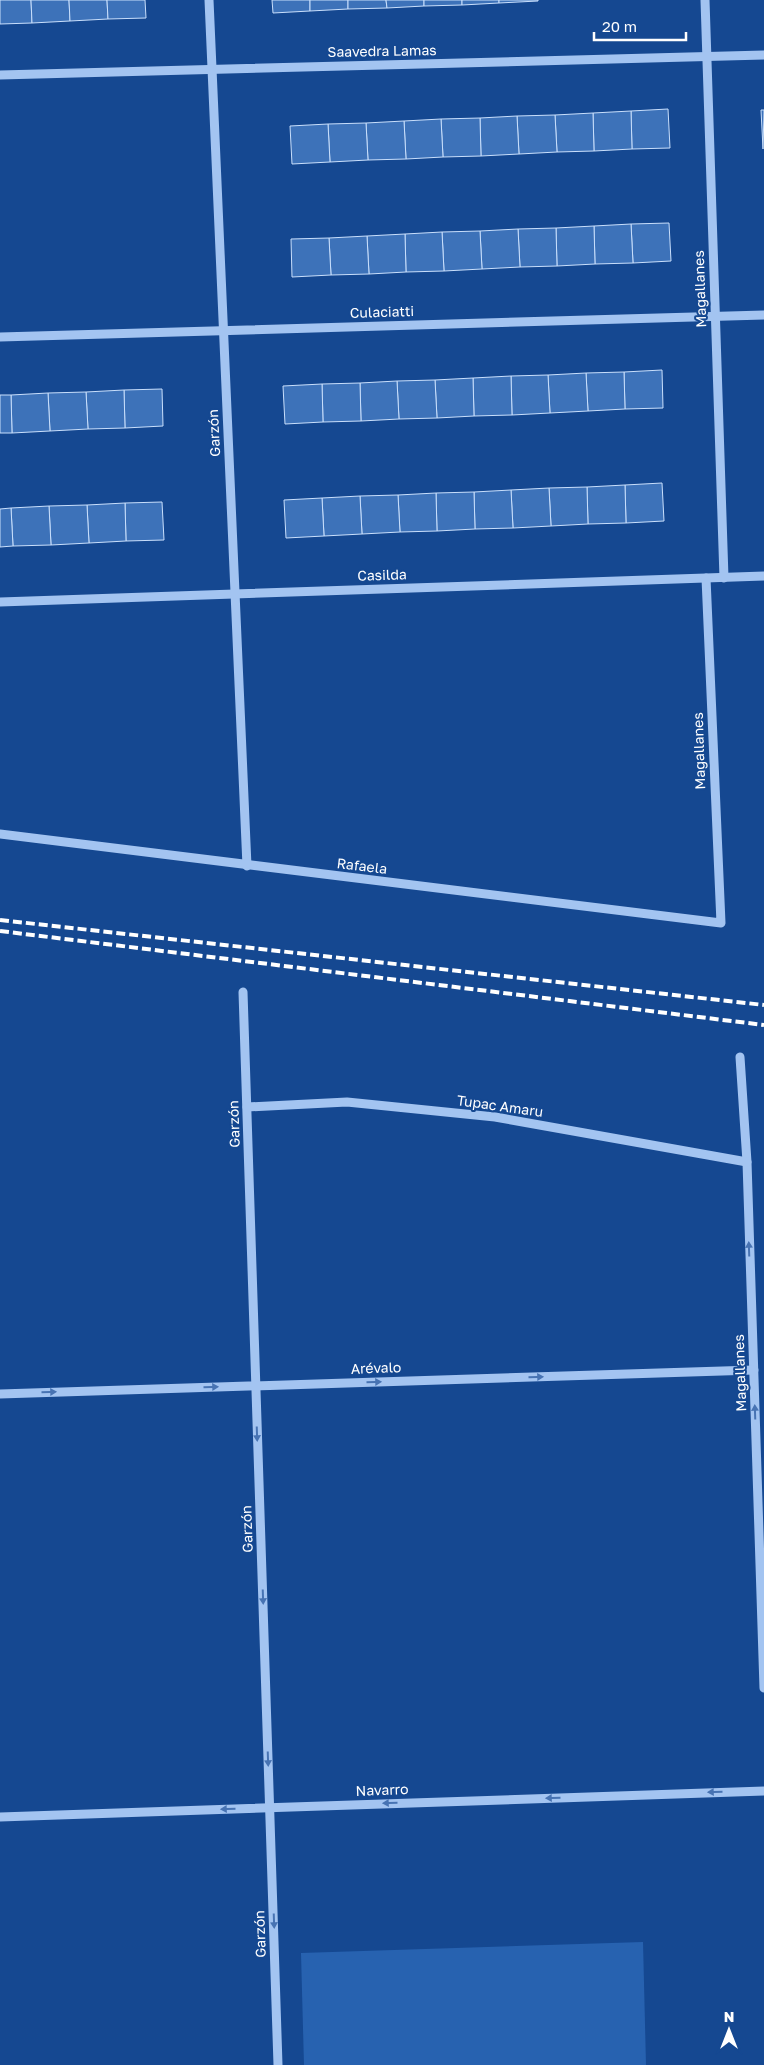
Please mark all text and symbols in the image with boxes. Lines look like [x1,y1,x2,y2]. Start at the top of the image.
scale bar [594,10,686,42]
text: 20 m [602,17,637,35]
street label: Saavedra Lamas [327,41,437,60]
street label: Magallanes [690,250,709,328]
street label: Culaciatti [350,302,414,321]
street label: Garzón [204,409,223,457]
street label: Casilda [357,565,407,584]
street label: Magallanes [689,712,708,790]
street label: Rafaela [336,854,388,877]
street label: Tupac Amaru [456,1091,544,1120]
street label: Garzón [224,1100,243,1148]
one-way arrow [745,1241,753,1257]
street label: Magallanes [730,1334,749,1412]
street label: Arévalo [350,1358,402,1377]
one-way arrow [528,1372,544,1380]
one-way arrow [366,1378,382,1386]
one-way arrow [203,1383,219,1391]
one-way arrow [41,1388,57,1396]
one-way arrow [751,1403,759,1419]
one-way arrow [254,1427,262,1443]
street label: Garzón [237,1505,256,1553]
one-way arrow [259,1589,267,1605]
one-way arrow [265,1751,273,1767]
street label: Navarro [355,1780,409,1799]
one-way arrow [707,1789,723,1797]
one-way arrow [545,1794,561,1802]
one-way arrow [382,1800,398,1808]
one-way arrow [220,1805,236,1813]
street label: Garzón [250,1910,269,1958]
one-way arrow [270,1914,278,1930]
north arrow [704,2005,754,2055]
text: N [724,2008,734,2025]

